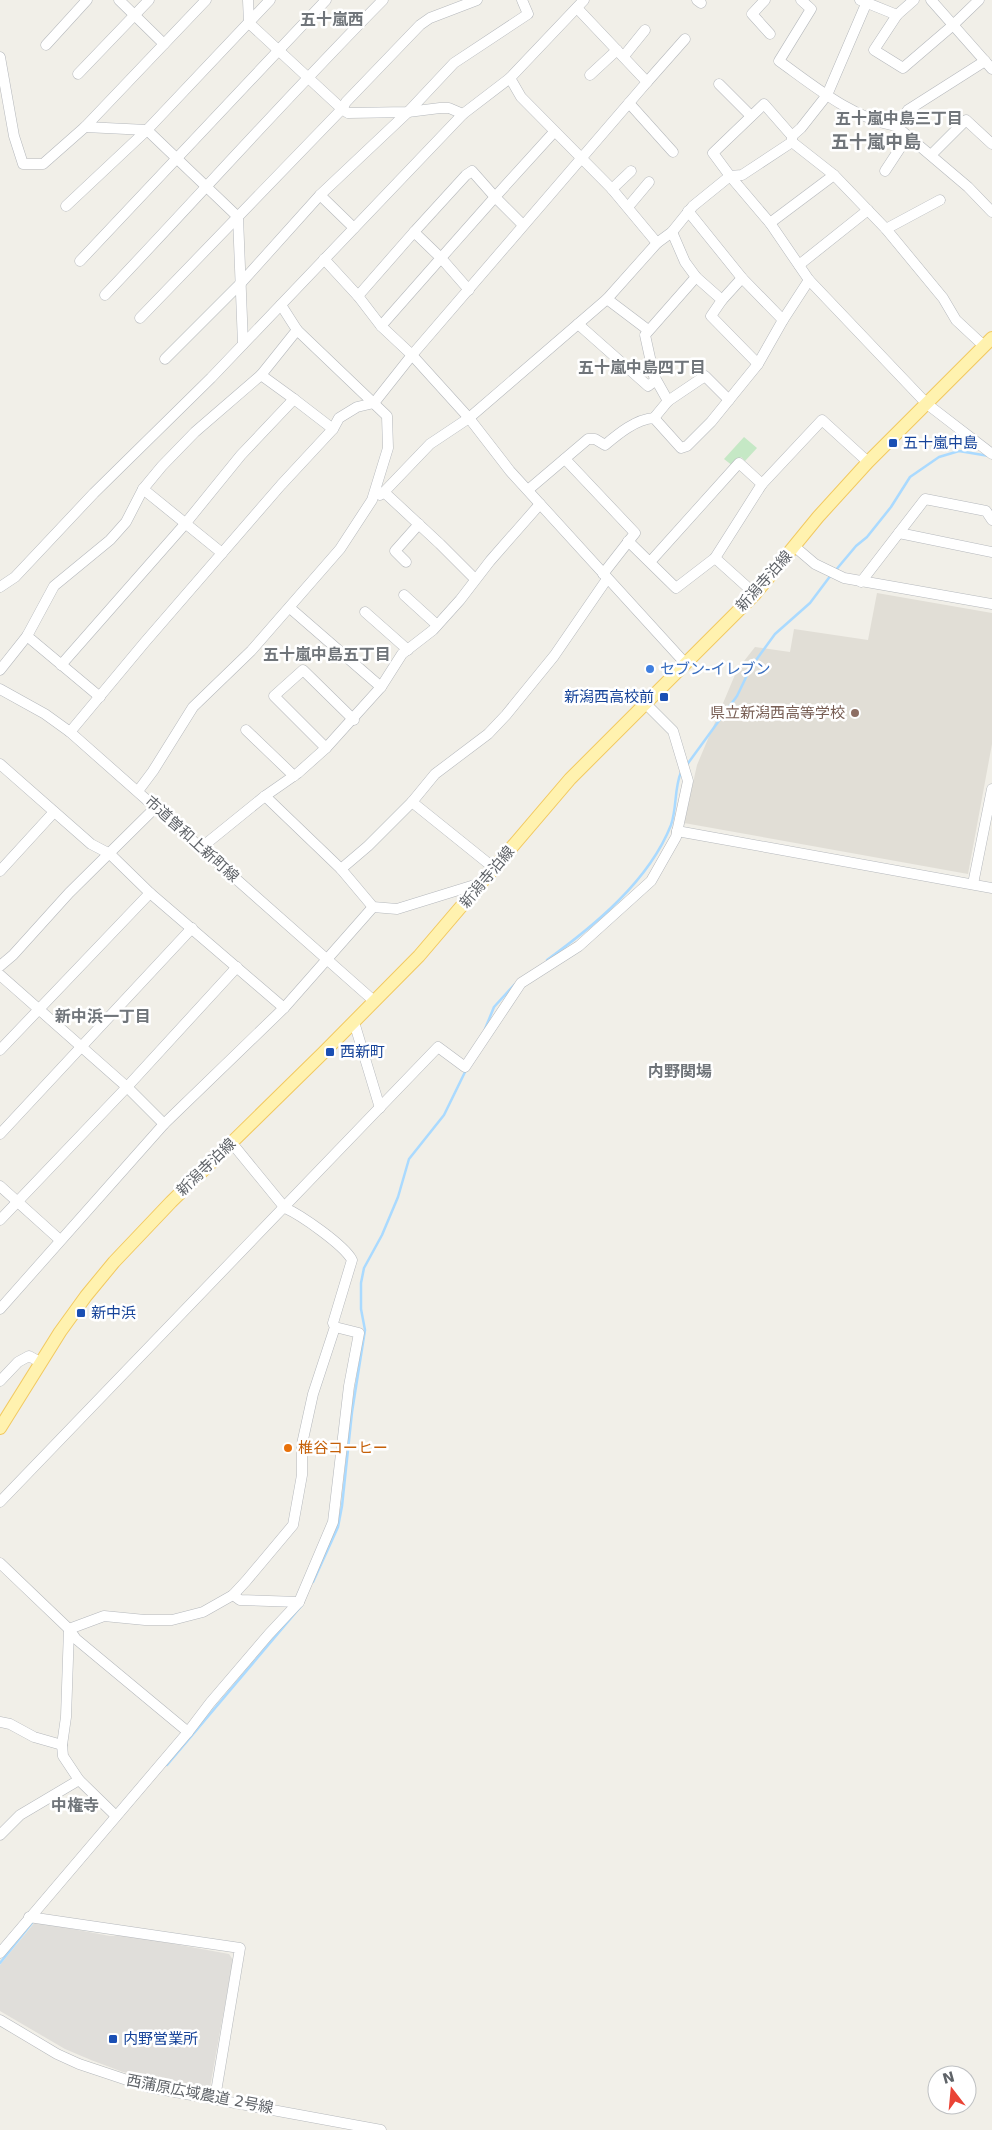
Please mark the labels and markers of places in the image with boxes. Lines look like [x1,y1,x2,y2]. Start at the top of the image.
place label: 五十嵐中島 [903,434,978,452]
marker: 五十嵐中島 [887,437,899,449]
place label: セブン-イレブン [660,660,770,678]
marker: セブン-イレブン [644,663,656,675]
place label: 新潟西高校前 [564,688,654,706]
marker: 新潟西高校前 [658,691,670,703]
place label: 県立新潟西高等学校 [710,704,845,722]
marker: 県立新潟西高等学校 [849,707,861,719]
place label: 西新町 [340,1043,385,1061]
marker: 西新町 [324,1046,336,1058]
place label: 新中浜 [91,1304,136,1322]
marker: 新中浜 [75,1307,87,1319]
place label: 椎谷コーヒー [298,1439,388,1457]
marker: 椎谷コーヒー [282,1442,294,1454]
place label: 内野営業所 [123,2030,198,2048]
marker: 内野営業所 [107,2033,119,2045]

